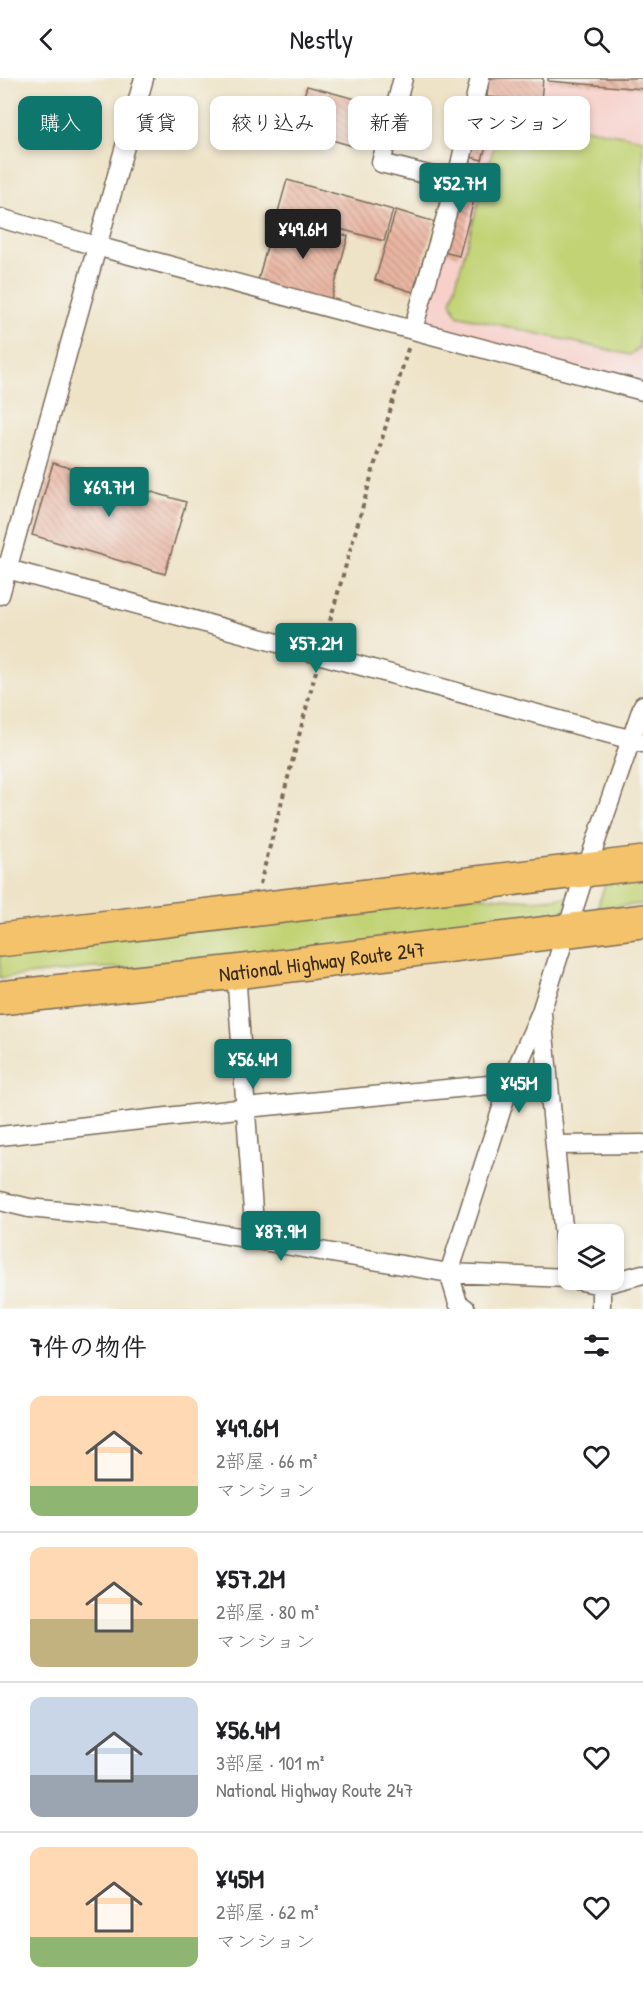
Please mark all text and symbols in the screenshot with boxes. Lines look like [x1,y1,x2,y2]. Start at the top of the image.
text: Nestly [290,21,353,57]
icon: back [30,23,63,56]
icon: search [580,23,613,56]
chip: 購入 [18,96,102,150]
chip: 賃貸 [114,96,198,150]
chip: 絞り込み [210,96,336,150]
chip: 新着 [348,96,432,150]
chip: マンション [444,96,590,150]
pin: ¥52.7M [411,163,509,214]
text: ¥52.7M [433,169,487,196]
pin: ¥49.6M [254,209,352,260]
text: ¥49.6M [279,215,327,242]
pin: ¥69.7M [60,467,158,518]
text: ¥69.7M [84,473,134,500]
pin: ¥57.2M [267,623,365,674]
text: ¥57.2M [289,629,343,656]
street label: National Highway Route 247 [217,934,427,988]
pin: ¥56.4M [204,1039,302,1090]
text: ¥56.4M [228,1045,278,1072]
pin: ¥45M [483,1063,555,1114]
text: ¥45M [500,1069,538,1096]
pin: ¥87.9M [232,1211,330,1262]
text: ¥87.9M [255,1217,307,1244]
map controls [558,1224,624,1290]
button: layers [558,1224,624,1290]
text: 7件の物件 [30,1329,147,1364]
icon: filters [580,1329,613,1362]
text: ¥49.6M [216,1410,279,1445]
icon: home [78,1420,150,1492]
icon: heart [580,1440,613,1473]
text: 2部屋 · 66 m² [216,1447,317,1474]
text: マンション [216,1476,315,1503]
text: ¥57.2M [216,1561,285,1596]
icon: home [78,1571,150,1643]
icon: heart [580,1591,613,1624]
text: 2部屋 · 80 m² [216,1598,319,1625]
text: マンション [216,1627,315,1654]
text: ¥56.4M [216,1712,280,1747]
icon: home [78,1721,150,1793]
icon: heart [580,1741,613,1774]
text: 3部屋 · 101 m² [216,1749,324,1776]
text: National Highway Route 247 [216,1776,413,1803]
text: ¥45M [216,1861,264,1896]
icon: home [78,1871,150,1943]
icon: heart [580,1891,613,1924]
text: 2部屋 · 62 m² [216,1898,319,1925]
text: マンション [216,1927,315,1954]

